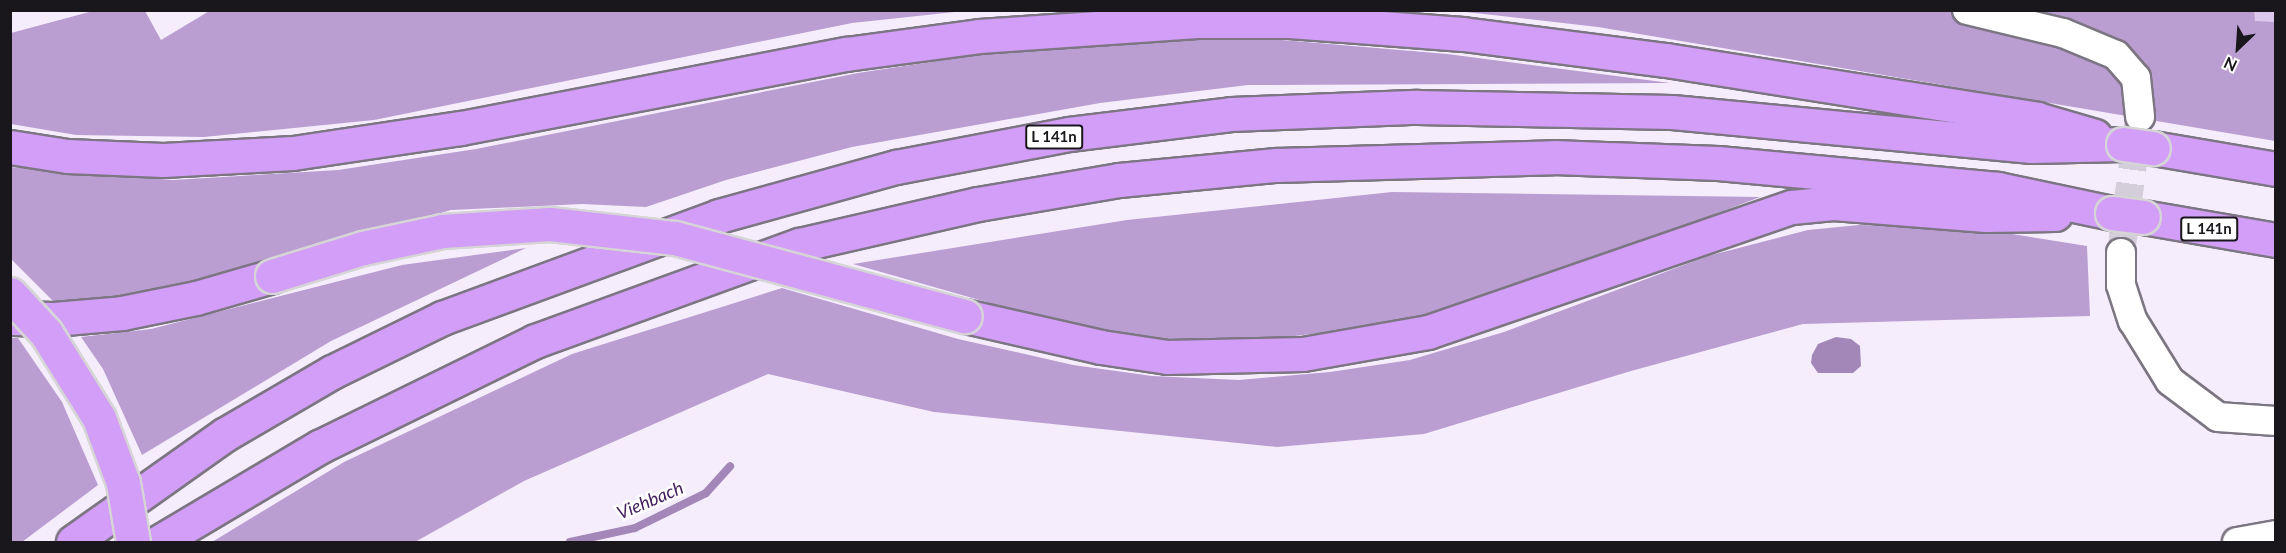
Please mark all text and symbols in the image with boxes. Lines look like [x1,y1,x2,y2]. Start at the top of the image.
north arrow [2208,18,2268,78]
text: N [2221,54,2240,76]
road number: L 141n [1024,125,1084,149]
road number: L 141n [2179,217,2239,241]
water label: Viehbach [614,476,686,524]

